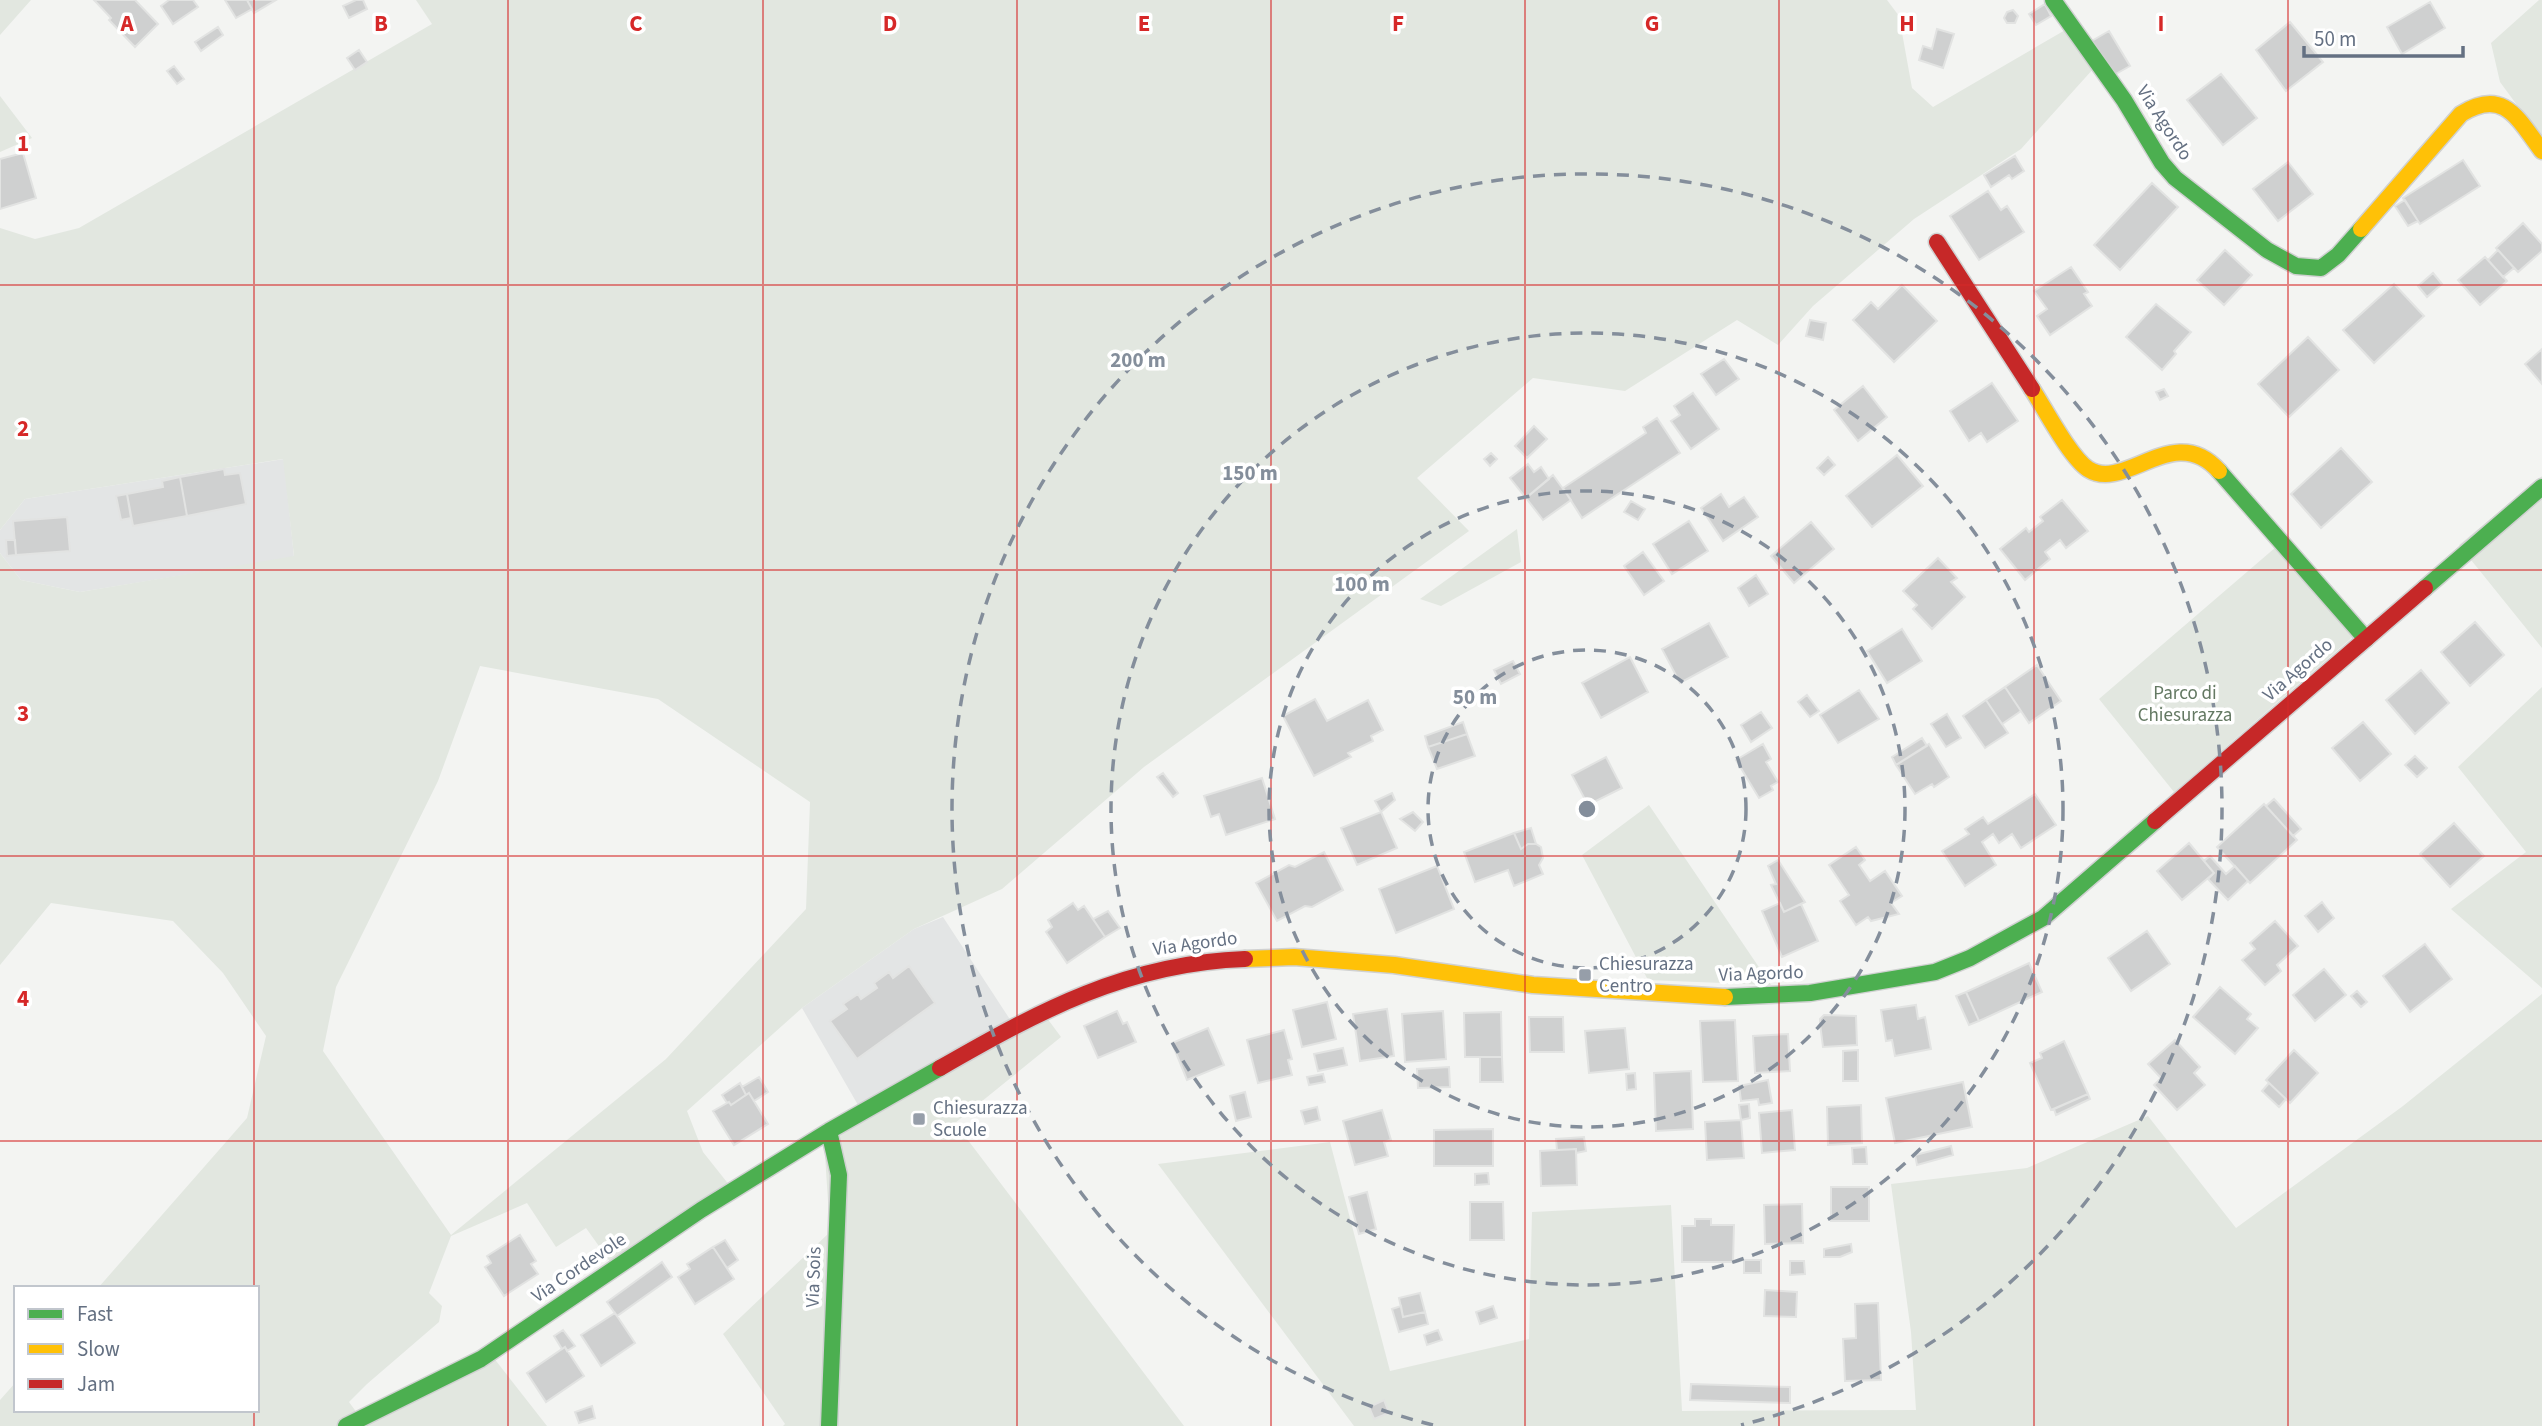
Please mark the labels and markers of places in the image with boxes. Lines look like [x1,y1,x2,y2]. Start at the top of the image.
centre of rings [1575,797,1599,821]
place label: Chiesurazza Centro [1599,951,1694,1000]
marker: Chiesurazza Centro [1577,967,1593,983]
place label: Chiesurazza Scuole [933,1095,1028,1144]
marker: Chiesurazza Scuole [911,1111,927,1127]

